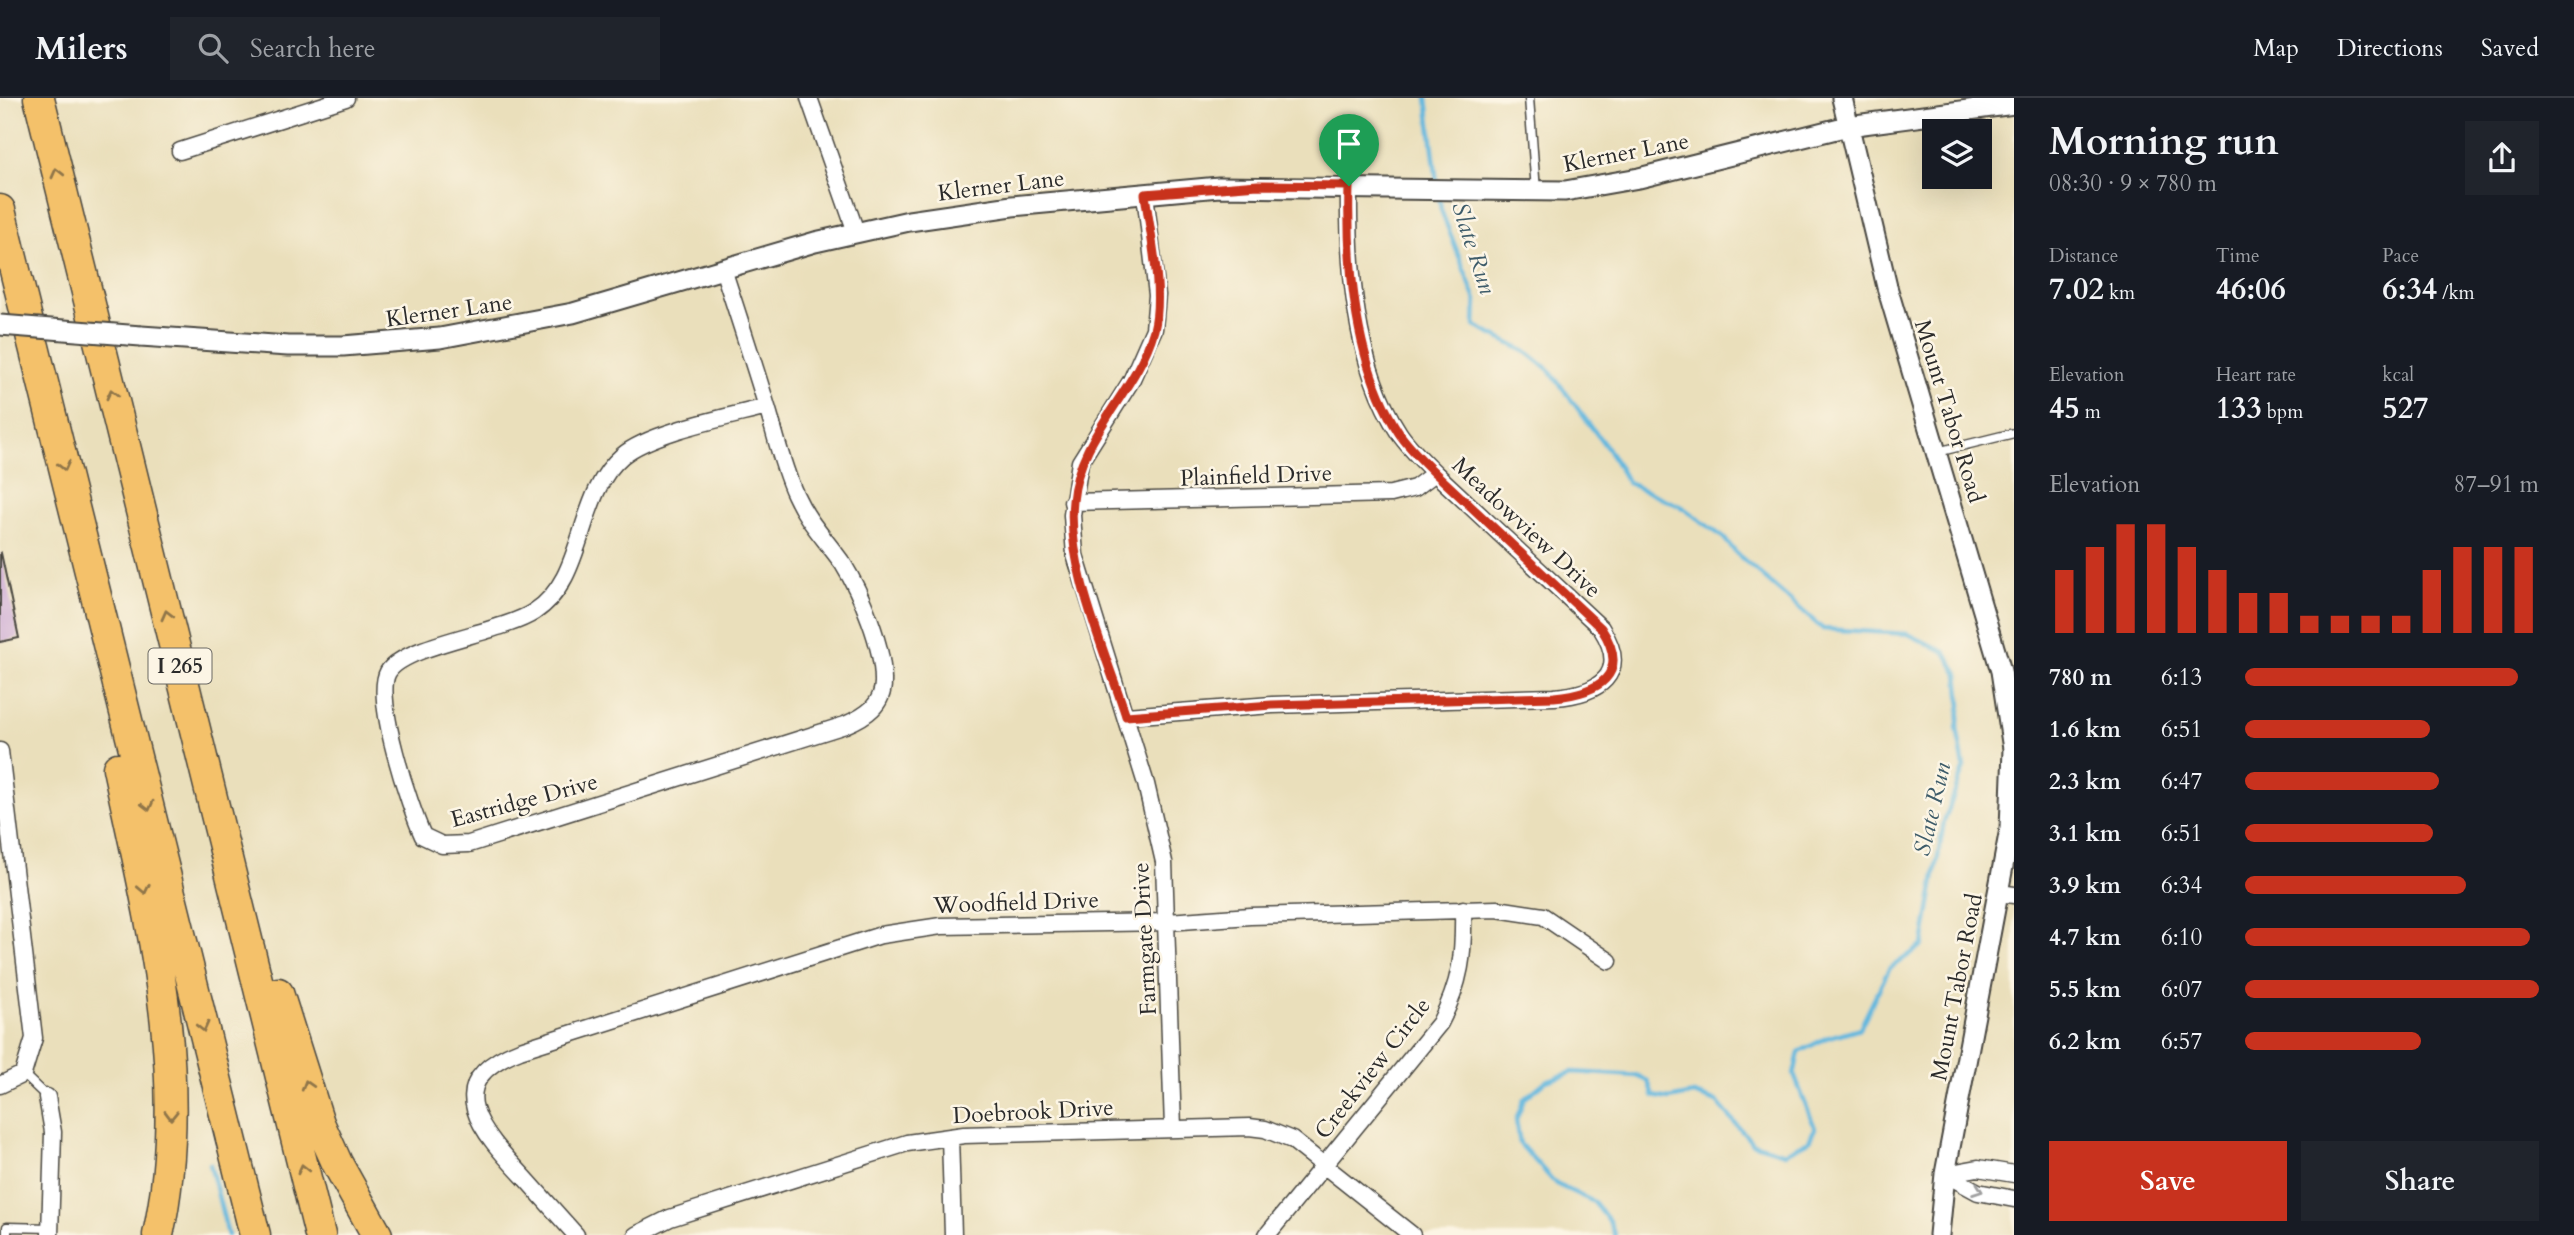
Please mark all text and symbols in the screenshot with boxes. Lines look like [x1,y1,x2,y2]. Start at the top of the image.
search box [170,17,660,80]
text: Milers [35,26,128,71]
icon: search [194,29,232,67]
text: Search here [250,31,376,66]
text: Map [2253,32,2299,65]
text: Directions [2337,32,2443,65]
text: Saved [2481,32,2539,65]
pin [1319,114,1379,186]
text: Morning run [2049,116,2279,168]
map controls [1922,119,1992,189]
button: layers [1922,119,1992,189]
button: share [2465,121,2539,195]
icon: arrive [1330,125,1368,163]
street label: Klerner Lane [1561,125,1692,180]
street label: Klerner Lane [936,162,1066,209]
one-way arrow [51,167,65,179]
text: 08:30 · 9 × 780 m [2049,168,2217,199]
water label: Slate Run [1443,198,1504,299]
text: Distance [2049,243,2118,269]
text: Time [2216,243,2260,269]
text: Pace [2382,243,2419,269]
text: 7.02 [2049,269,2104,310]
text: 46:06 [2216,269,2286,310]
text: 6:34 [2382,269,2437,310]
text: km [2104,280,2135,306]
text: /km [2437,280,2475,306]
street label: Klerner Lane [384,286,514,335]
street label: Mount Tabor Road [1907,316,1992,507]
text: Elevation [2049,362,2124,388]
text: Heart rate [2216,362,2296,388]
text: kcal [2382,362,2414,388]
one-way arrow [106,388,120,400]
text: 45 [2049,388,2080,429]
text: 133 [2216,388,2262,429]
text: 527 [2382,388,2428,429]
text: m [2080,399,2101,425]
text: bpm [2262,399,2303,425]
street label: Meadowview Drive [1445,450,1608,605]
street label: Plainfield Drive [1179,457,1333,494]
one-way arrow [55,460,70,472]
text: Elevation [2049,469,2140,500]
text: 87–91 m [2454,469,2539,500]
one-way arrow [161,609,175,621]
road number: I 265 [148,648,212,684]
text: 780 m [2049,662,2112,693]
text: 6:13 [2161,662,2202,693]
text: 1.6 km [2049,714,2121,745]
text: 6:51 [2161,714,2202,745]
water label: Slate Run [1906,759,1959,859]
street label: Eastridge Drive [447,766,601,835]
text: 2.3 km [2049,766,2121,797]
text: 6:47 [2161,766,2202,797]
one-way arrow [140,800,154,812]
text: 3.1 km [2049,818,2121,849]
text: 6:51 [2161,818,2202,849]
street label: Farmgate Drive [1125,862,1164,1016]
text: 3.9 km [2049,870,2121,901]
text: 6:34 [2161,870,2202,901]
one-way arrow [136,883,150,895]
street label: Woodfield Drive [932,884,1099,921]
street label: Mount Tabor Road [1923,890,1990,1083]
text: 4.7 km [2049,922,2121,953]
text: 6:10 [2161,922,2202,953]
text: 5.5 km [2049,974,2121,1005]
text: 6:07 [2161,974,2202,1005]
street label: Creekview Circle [1307,991,1437,1145]
one-way arrow [195,1021,209,1033]
text: 6.2 km [2049,1026,2121,1057]
text: 6:57 [2161,1026,2202,1057]
one-way arrow [300,1079,315,1091]
street label: Doebrook Drive [952,1092,1114,1131]
one-way arrow [163,1110,179,1120]
button: Save [2049,1141,2287,1221]
button: Share [2301,1141,2539,1221]
one-way arrow [297,1163,311,1175]
one-way arrow [1971,1182,1983,1196]

